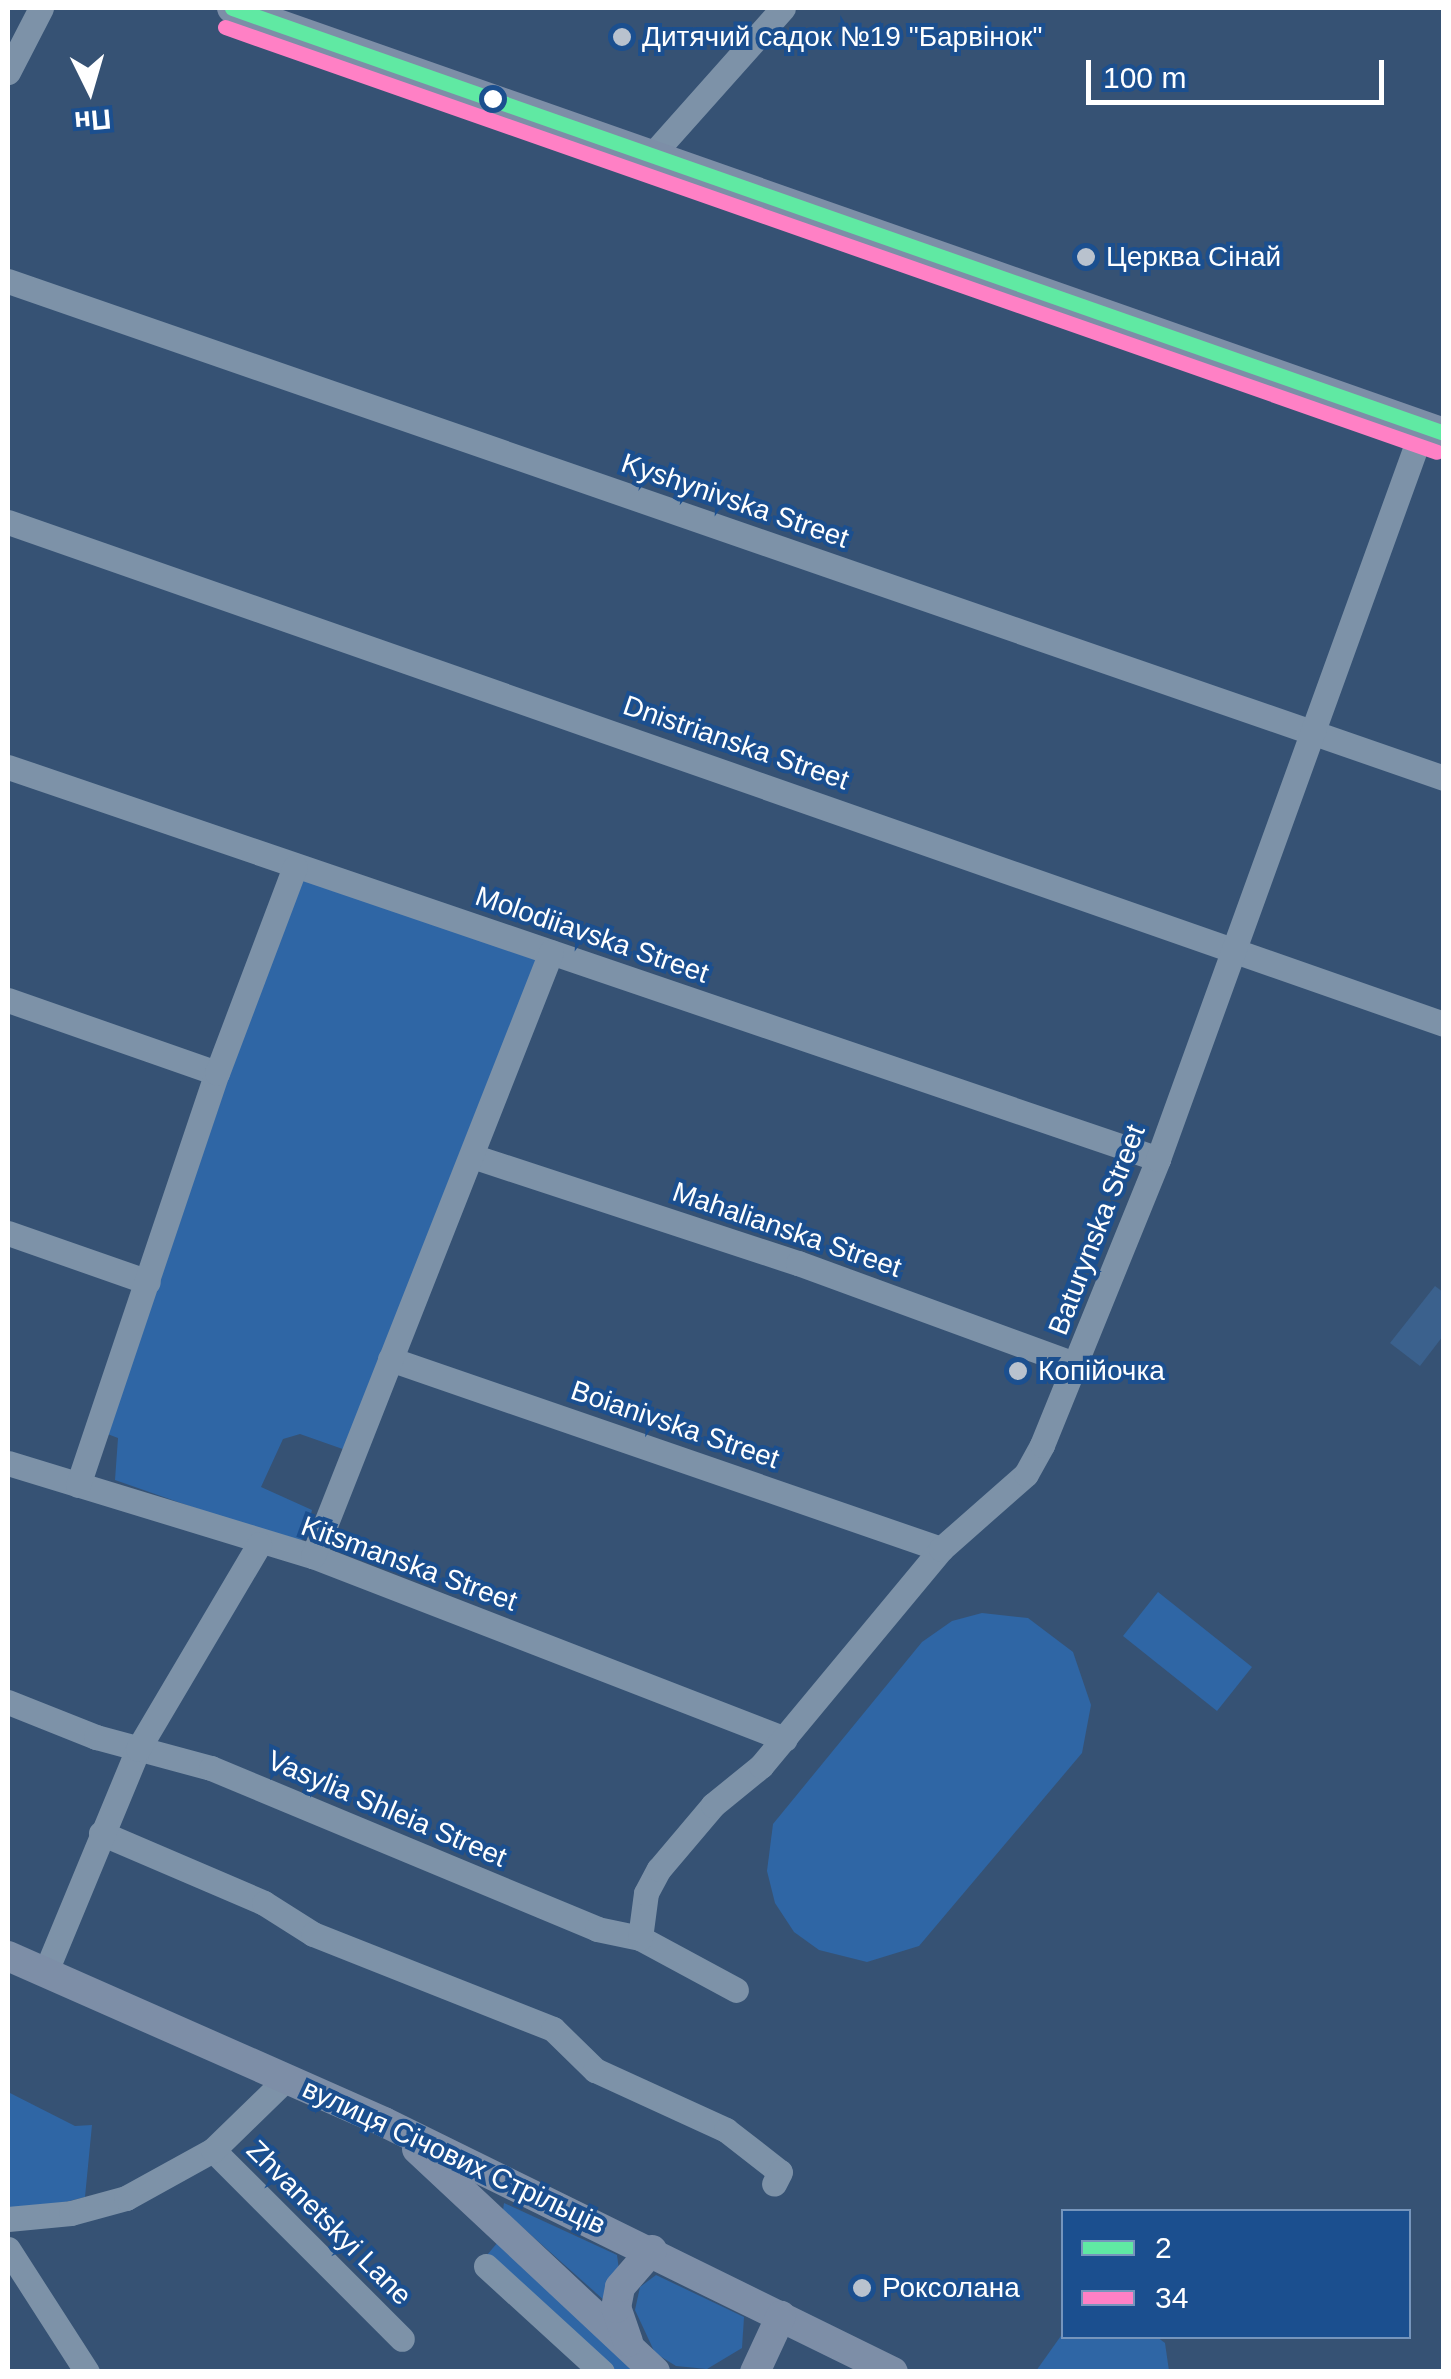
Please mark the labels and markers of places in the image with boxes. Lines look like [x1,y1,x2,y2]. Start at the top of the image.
place label: Дитячий садок №19 "Барвінок" [642,20,1042,54]
marker: Дитячий садок №19 "Барвінок" [611,26,633,48]
unlabelled marker [483,89,503,109]
place label: Церква Сінай [1106,240,1281,274]
marker: Церква Сінай [1075,246,1097,268]
place label: Копійочка [1038,1354,1165,1388]
marker: Копійочка [1007,1360,1029,1382]
place label: Роксолана [882,2271,1020,2305]
marker: Роксолана [851,2277,873,2299]

